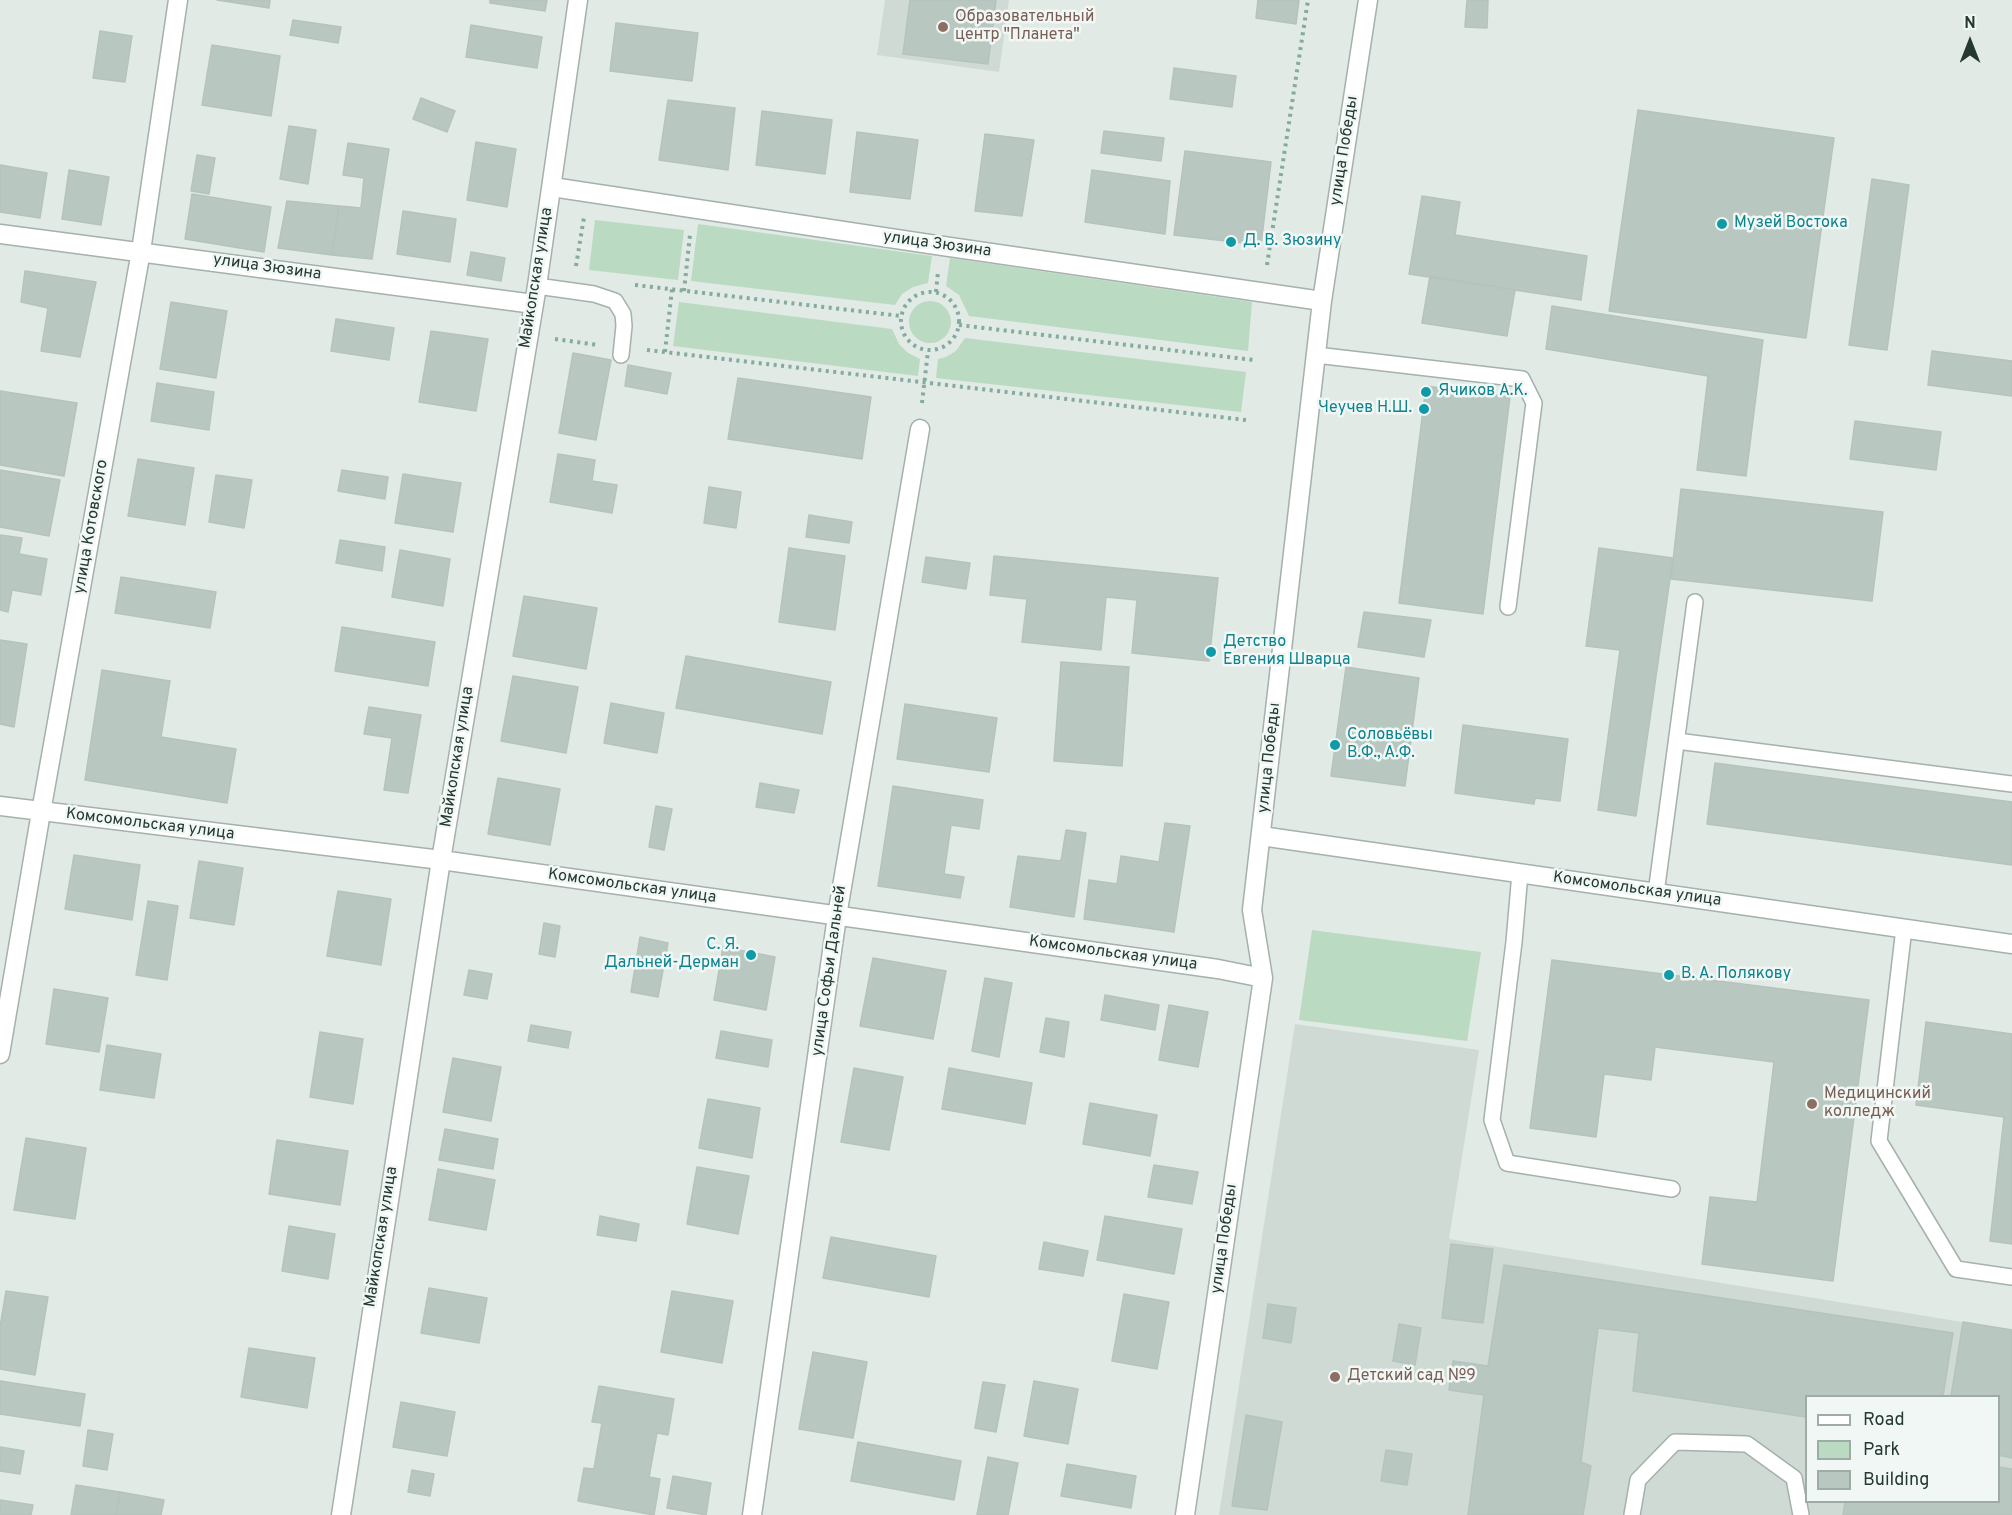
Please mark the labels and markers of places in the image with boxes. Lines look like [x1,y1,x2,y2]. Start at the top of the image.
place label: Образовательный центр "Планета" [955,8,1094,46]
marker: Образовательный центр "Планета" [936,20,950,34]
place label: Музей Востока [1734,214,1848,234]
marker: Музей Востока [1715,217,1729,231]
place label: Д. В. Зюзину [1243,232,1341,252]
marker: Д. В. Зюзину [1224,235,1238,249]
place label: Ячиков А.К. [1438,382,1528,402]
marker: Ячиков А.К. [1419,385,1433,399]
place label: Чеучев Н.Ш. [1318,399,1412,419]
marker: Чеучев Н.Ш. [1417,402,1431,416]
place label: Детство Евгения Шварца [1223,633,1350,671]
marker: Детство Евгения Шварца [1204,645,1218,659]
place label: Соловьёвы В.Ф., А.Ф. [1347,726,1433,764]
marker: Соловьёвы В.Ф., А.Ф. [1328,738,1342,752]
place label: С. Я. Дальней-Дерман [604,936,739,974]
marker: С. Я. Дальней-Дерман [744,948,758,962]
place label: В. А. Полякову [1681,965,1791,985]
marker: В. А. Полякову [1662,968,1676,982]
place label: Медицинский колледж [1824,1085,1931,1123]
marker: Медицинский колледж [1805,1097,1819,1111]
place label: Детский сад №9 [1347,1367,1476,1387]
marker: Детский сад №9 [1328,1370,1342,1384]

